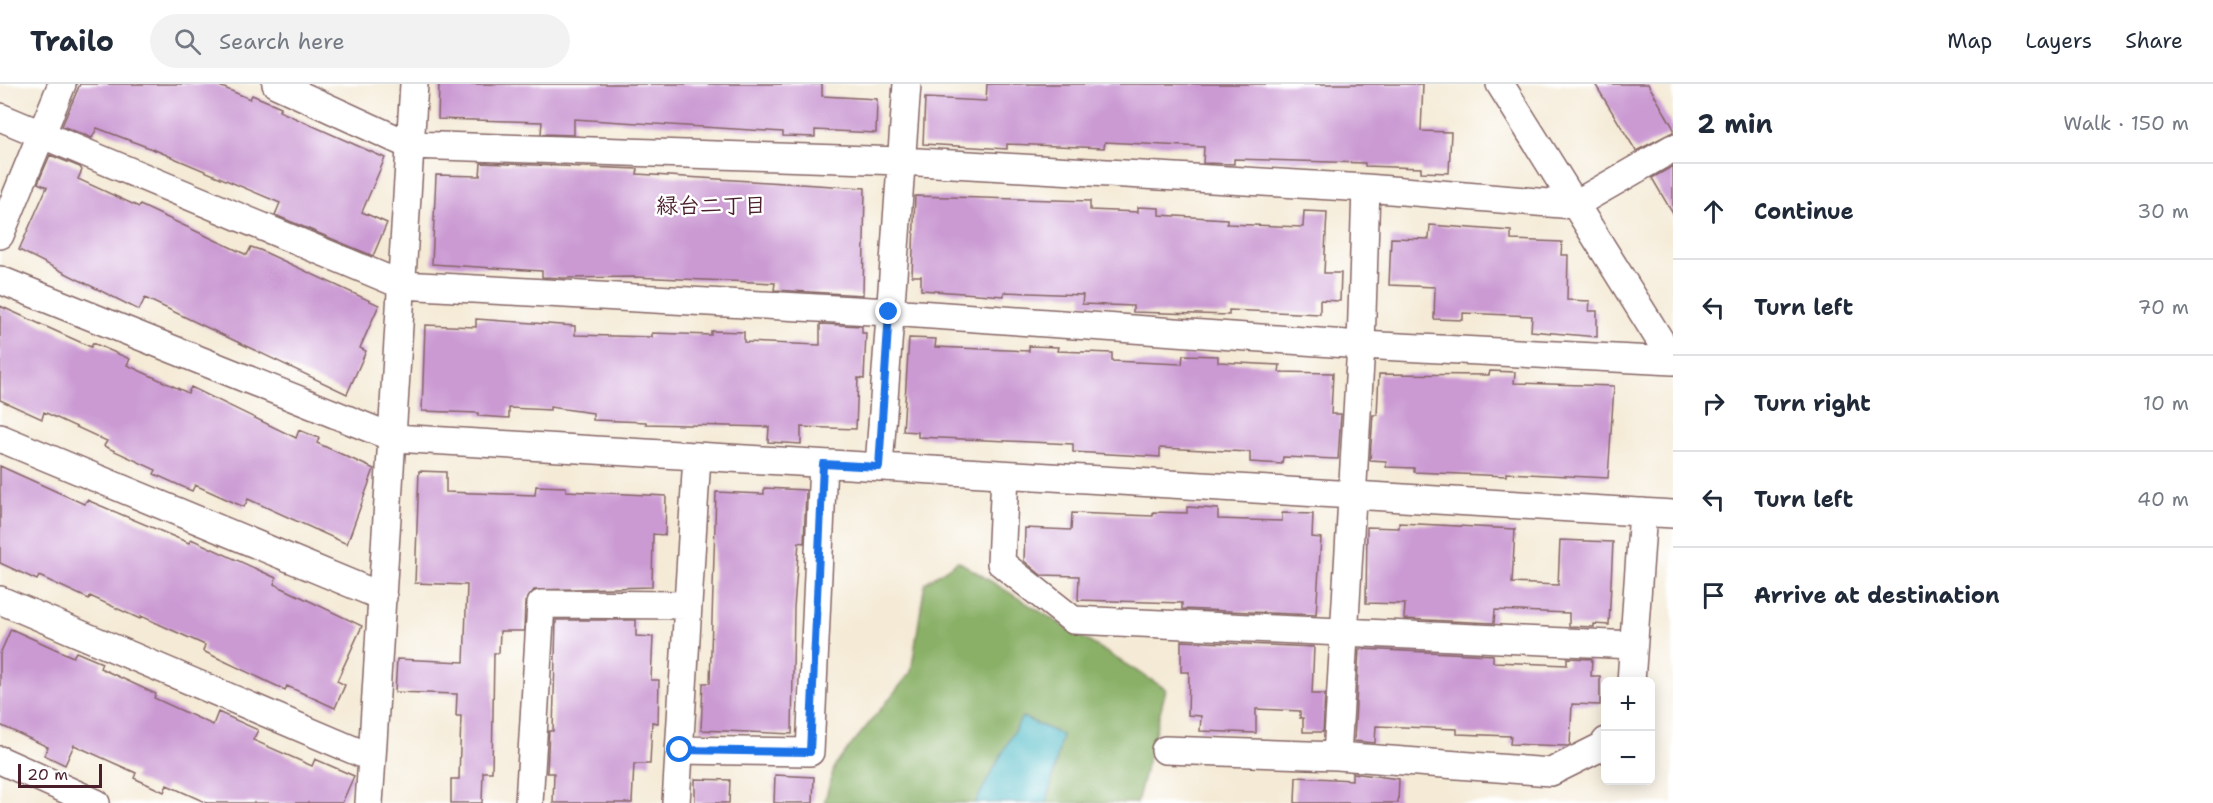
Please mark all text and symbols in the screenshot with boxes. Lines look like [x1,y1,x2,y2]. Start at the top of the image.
search box [150,14,570,68]
text: Trailo [30,22,114,60]
icon: search [171,25,204,58]
text: Search here [219,27,345,56]
text: Map [1947,27,1992,55]
text: Layers [2025,27,2092,55]
text: Share [2125,27,2183,55]
text: 2 min [1697,106,1773,141]
text: Walk · 150 m [2063,110,2189,136]
district label: 緑台二丁目 [656,191,766,220]
icon: ahead [1697,195,1730,228]
text: Continue [1754,197,1854,226]
text: 30 m [2137,198,2189,224]
icon: left [1697,291,1730,324]
text: Turn left [1754,293,1853,322]
text: 70 m [2137,294,2189,320]
route end [875,298,901,324]
icon: right [1697,387,1730,420]
text: Turn right [1754,389,1871,418]
text: 10 m [2143,390,2189,416]
icon: left [1697,483,1730,516]
text: Turn left [1754,485,1853,514]
text: 40 m [2137,486,2189,512]
icon: arrive [1697,579,1730,612]
text: Arrive at destination [1754,581,2000,610]
map controls [1601,677,1655,785]
button: + [1601,677,1655,731]
button: − [1601,731,1655,785]
route start [666,736,692,762]
scale bar [18,761,102,788]
text: 20 m [27,764,68,785]

